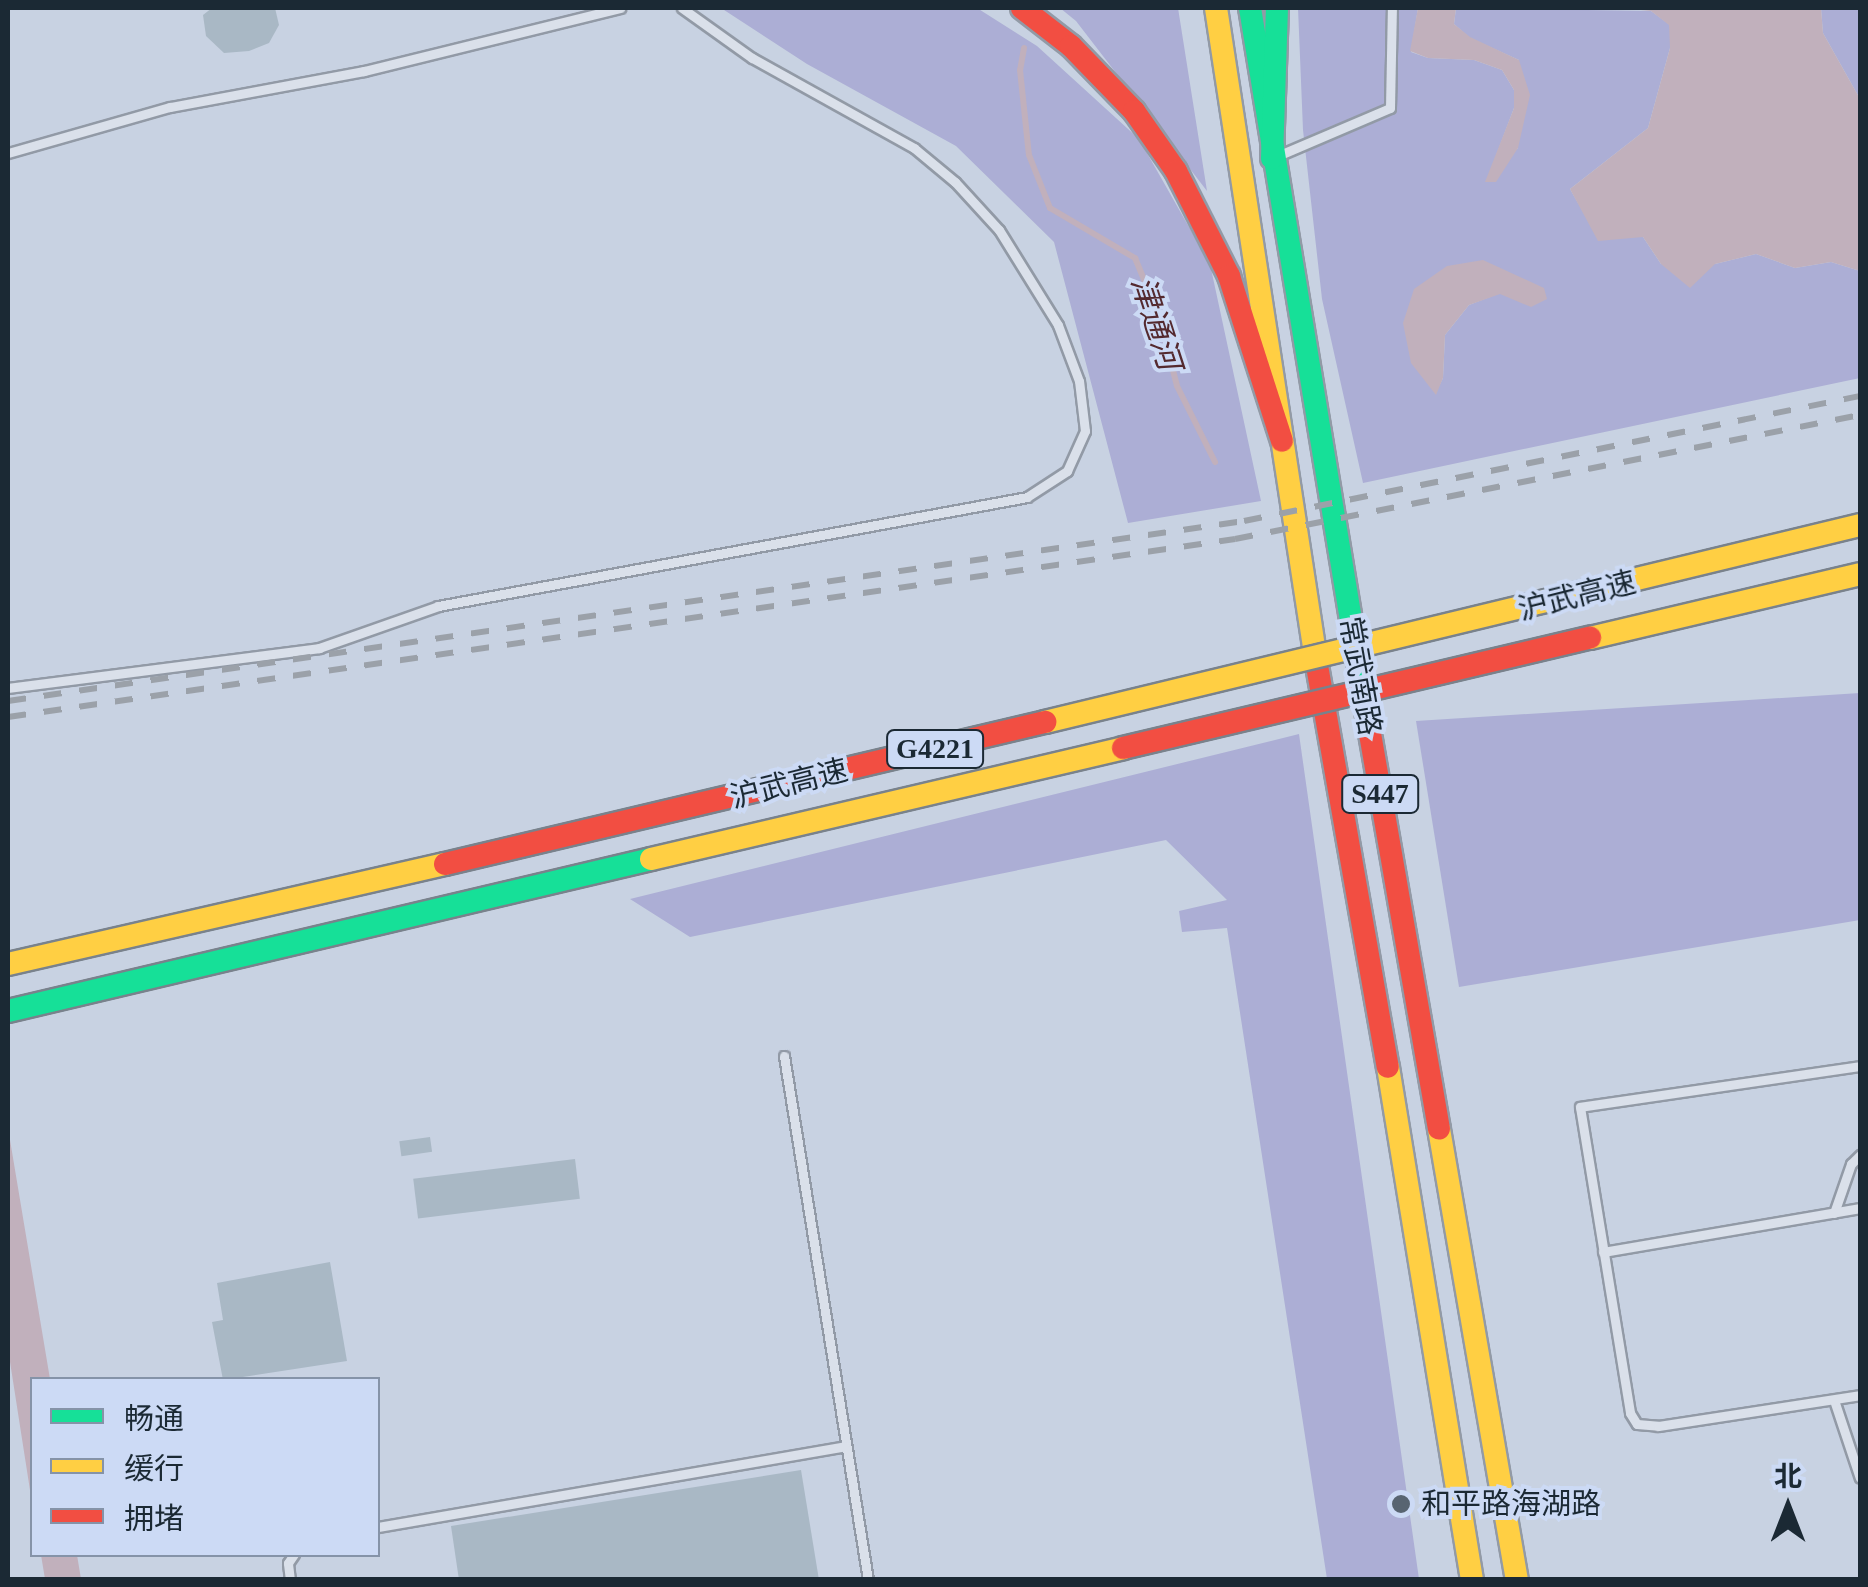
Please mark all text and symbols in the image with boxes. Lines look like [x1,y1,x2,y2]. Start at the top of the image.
water label: 津通河 [1123,271,1189,375]
street label: 沪武高速 [1514,564,1640,628]
street label: 常武南路 [1332,614,1388,738]
road number: G4221 [885,726,985,772]
street label: 沪武高速 [726,752,852,816]
road number: S447 [1340,771,1420,817]
legend [30,1377,380,1557]
text: 畅通 [124,1402,184,1435]
text: 缓行 [124,1452,184,1485]
north arrow [1738,1457,1838,1557]
text: 北 [1774,1461,1802,1492]
place label: 和平路海湖路 [1421,1486,1601,1522]
marker: 和平路海湖路 [1390,1493,1412,1515]
text: 拥堵 [124,1502,184,1535]

